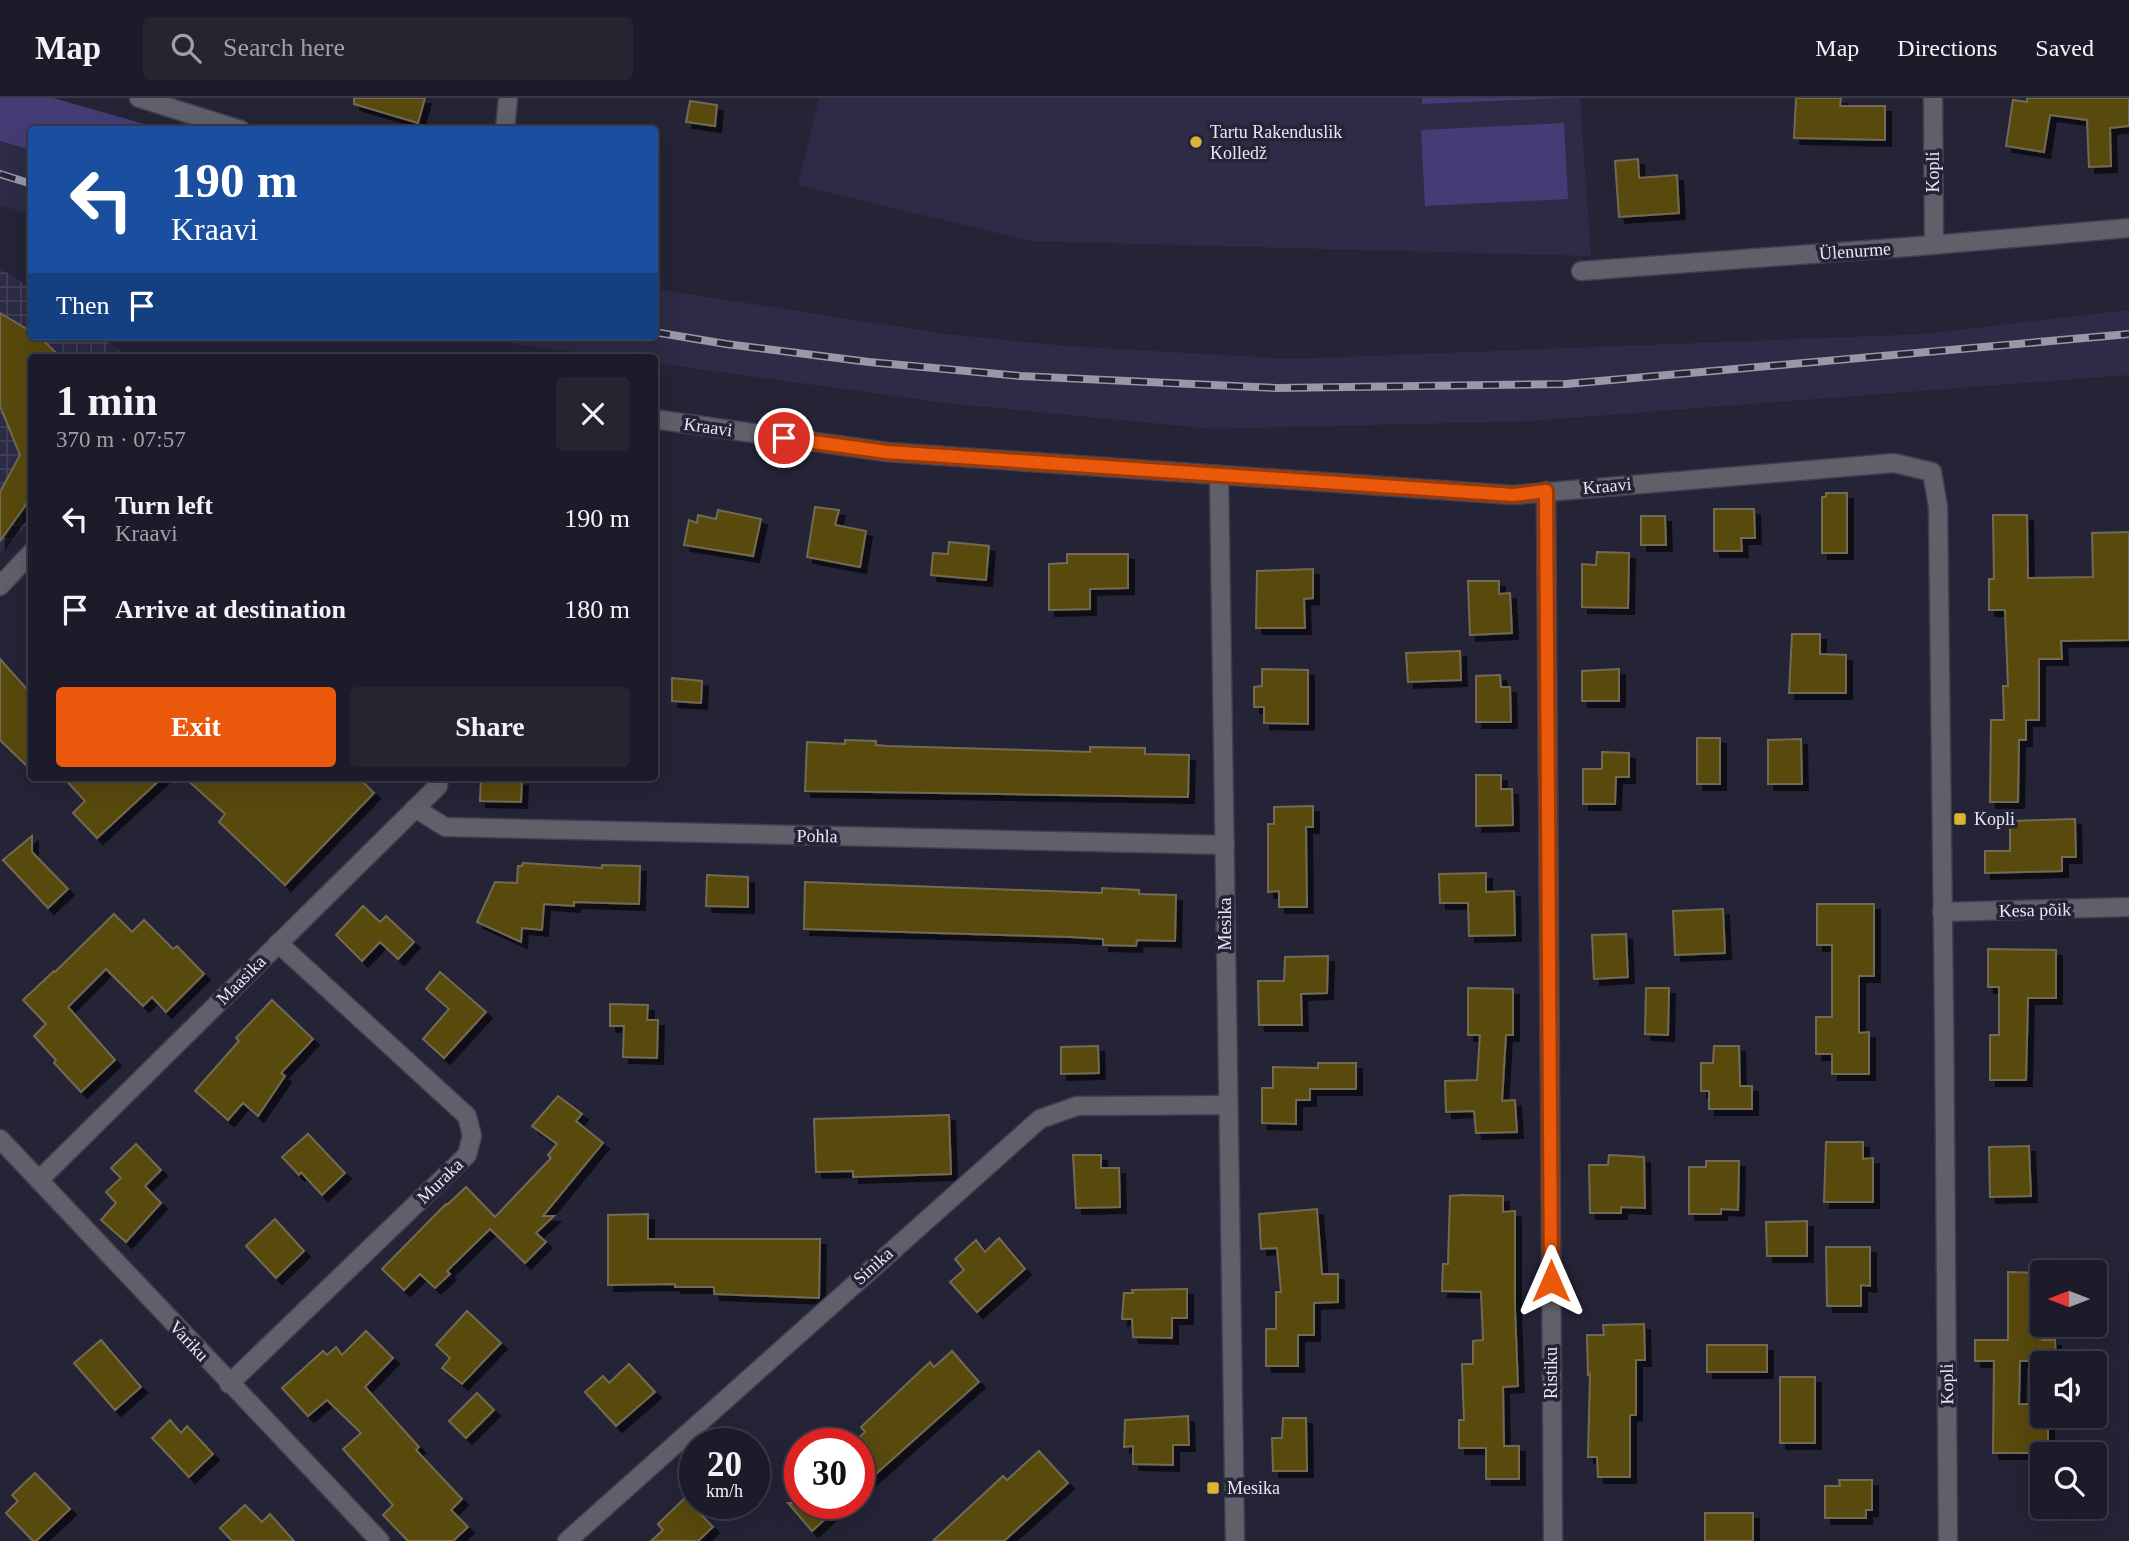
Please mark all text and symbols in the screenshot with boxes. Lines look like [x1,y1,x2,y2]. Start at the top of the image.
search box [143,17,633,80]
icon: search [167,29,205,67]
text: Map [35,30,101,66]
text: Search here [223,33,345,62]
text: Map [1815,35,1859,61]
text: Directions [1897,35,1997,61]
text: Saved [2035,35,2094,61]
place label: Tartu Rakenduslik Kolledž [1210,122,1342,163]
marker: Tartu Rakenduslik Kolledž [1188,134,1204,150]
street label: Kopli [1923,151,1943,193]
text: 190 m [171,153,298,208]
icon: left [56,154,147,245]
text: Kraavi [171,211,258,247]
street label: Ülenurme [1818,239,1892,263]
icon: arrive [123,287,161,325]
text: Then [56,291,109,320]
button: close [556,377,630,451]
text: 1 min [56,378,158,424]
pin [754,408,814,468]
street label: Kraavi [682,414,734,440]
icon: arrive [765,419,803,457]
text: 370 m · 07:57 [56,427,186,452]
street label: Kraavi [1582,474,1632,498]
text: Turn left [115,491,213,520]
icon: left [56,500,94,538]
text: 190 m [564,504,630,533]
text: Kraavi [115,521,178,546]
icon: arrive [56,591,94,629]
text: Arrive at destination [115,595,346,624]
text: 180 m [564,595,630,624]
button: Exit [56,687,336,767]
button: Share [350,687,630,767]
place label: Kopli [1974,809,2015,829]
marker: Kopli [1952,811,1968,827]
street label: Pohla [796,826,838,846]
street label: Mesika [1215,898,1235,951]
street label: Kesa põik [1999,899,2071,921]
street label: Maasika [212,951,270,1009]
street label: Muraka [413,1154,467,1208]
street label: Sinika [849,1243,897,1289]
position arrow [1514,1244,1588,1318]
north arrow [2030,1260,2107,1337]
map controls [2030,1260,2107,1519]
street label: Variku [165,1317,213,1365]
street label: Ristiku [1541,1347,1561,1399]
button: sound [2030,1351,2107,1428]
street label: Kopli [1937,1363,1957,1405]
speed limit sign: 30 [784,1428,875,1519]
button: search [2030,1442,2107,1519]
text: 20 [707,1445,742,1484]
place label: Mesika [1227,1478,1280,1498]
marker: Mesika [1205,1480,1221,1496]
text: km/h [706,1481,743,1501]

